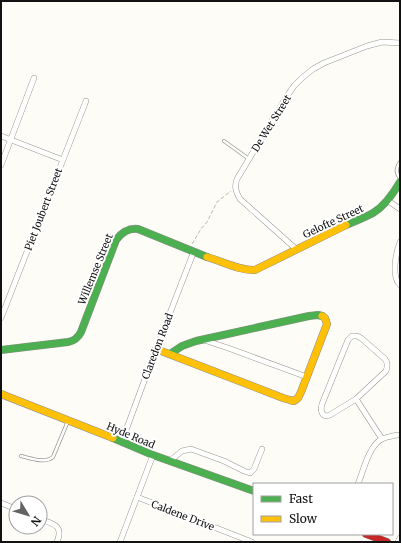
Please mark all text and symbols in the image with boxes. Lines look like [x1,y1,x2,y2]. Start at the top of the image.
street label: De Wet Street [249,92,294,154]
street label: Piet Joubert Street [22,166,65,252]
street label: Gelofte Street [301,202,366,241]
street label: Willemse Street [75,232,116,308]
street label: Claredon Road [139,311,176,381]
street label: Hyde Road [105,419,157,451]
legend [253,483,393,535]
text: Fast [289,491,313,506]
north arrow [8,495,48,535]
street label: Caldene Drive [149,497,216,533]
text: Slow [289,511,318,526]
text: N [28,513,44,529]

